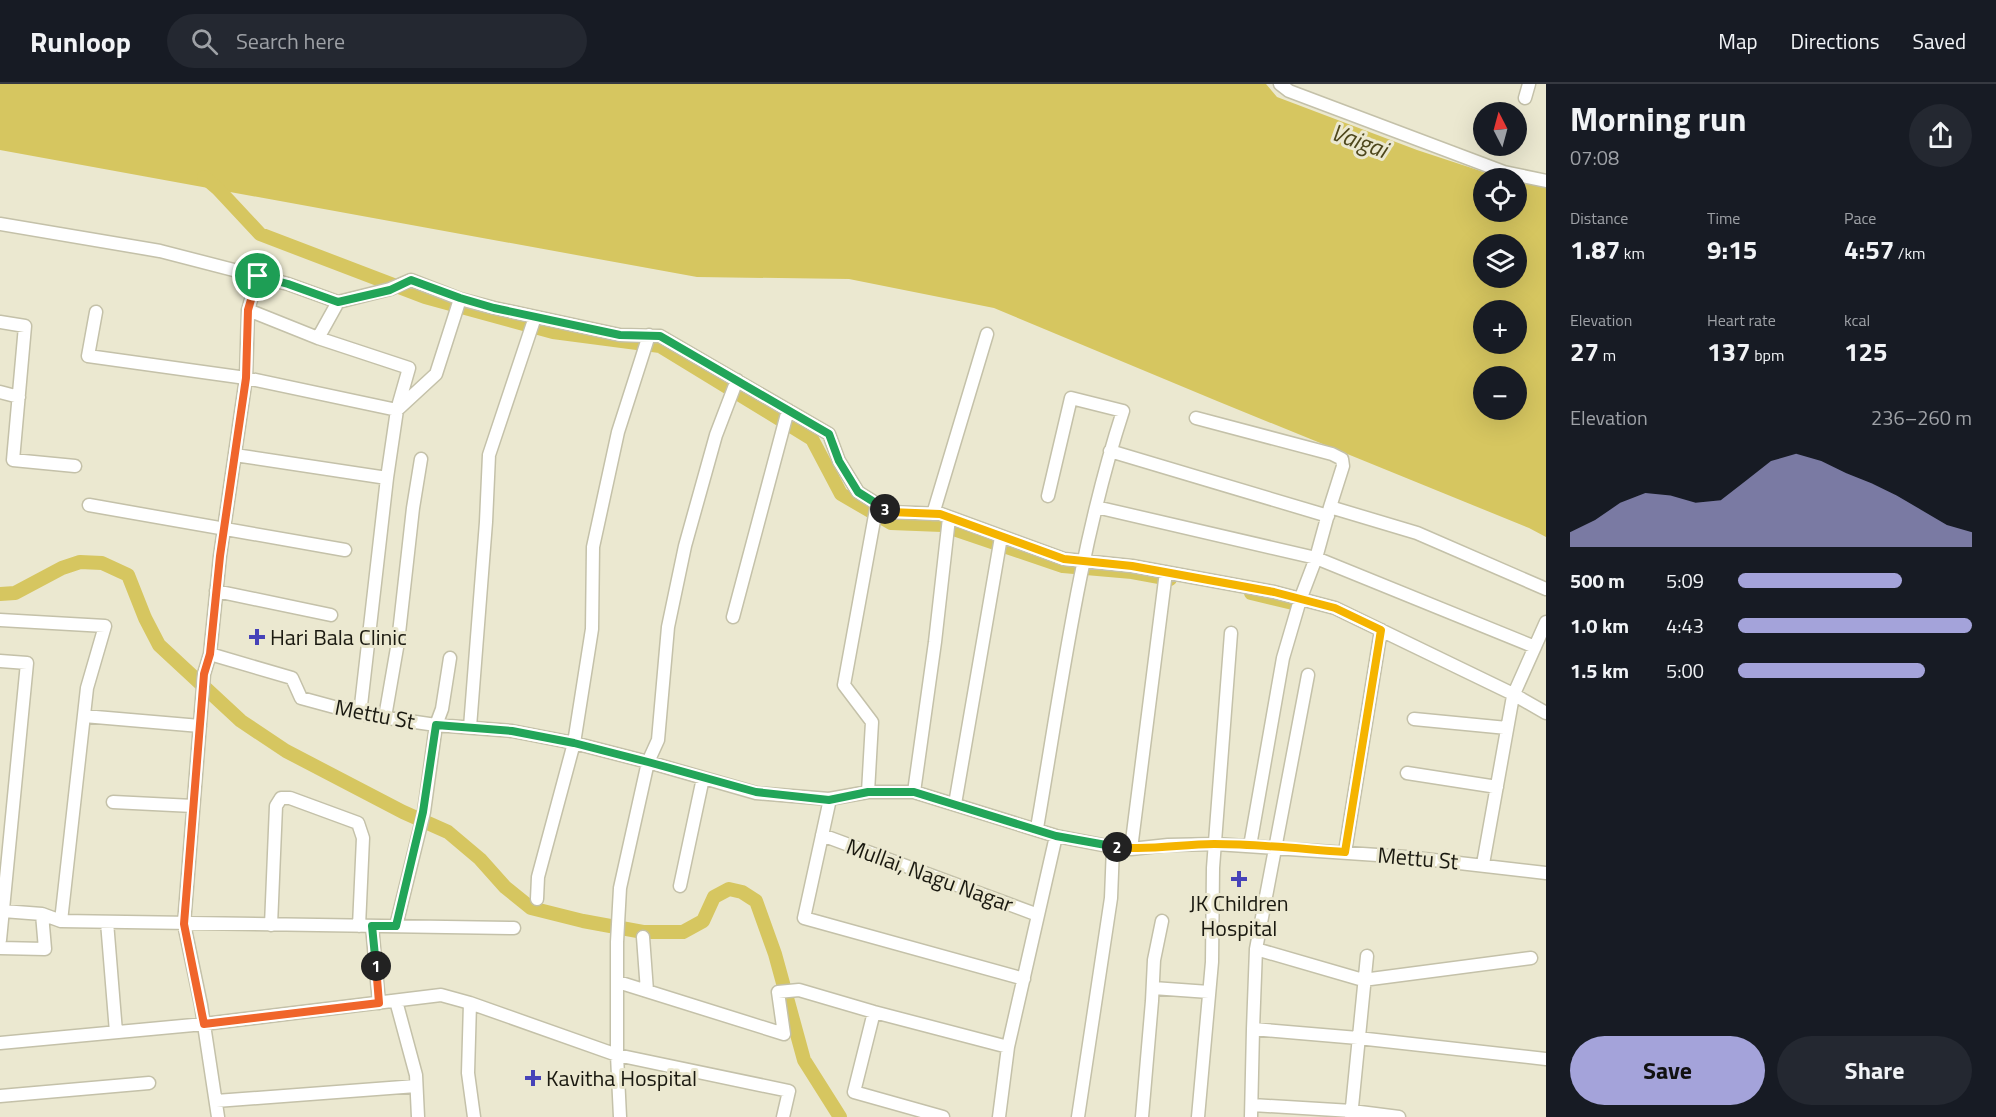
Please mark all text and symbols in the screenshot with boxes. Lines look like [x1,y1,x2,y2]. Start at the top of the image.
search box [167,14,587,68]
text: Runloop [30,20,131,63]
text: Search here [236,24,345,58]
icon: search [188,25,221,58]
text: Map [1718,25,1758,57]
text: Directions [1791,25,1880,57]
text: Saved [1913,25,1966,57]
text: Morning run [1570,94,1747,144]
north arrow [1473,102,1527,156]
map controls [1473,102,1527,420]
button: share [1909,104,1972,167]
water label: Vaigai [1326,113,1395,168]
text: 07:08 [1570,142,1619,173]
button: locate [1473,168,1527,222]
text: Distance [1570,206,1628,230]
text: Time [1707,206,1740,230]
text: Pace [1844,206,1876,230]
text: 1.87 [1570,230,1620,269]
text: 9:15 [1707,230,1757,269]
text: 4:57 [1844,230,1894,269]
button: layers [1473,234,1527,288]
text: km [1620,241,1645,265]
text: /km [1894,241,1926,265]
pin [232,250,283,301]
icon: arrive [241,259,274,292]
button: + [1473,300,1527,354]
text: Elevation [1570,308,1632,332]
text: Heart rate [1707,308,1776,332]
text: kcal [1844,308,1870,332]
text: 27 [1570,332,1599,371]
text: 137 [1707,332,1751,371]
text: 125 [1844,332,1888,371]
text: m [1599,343,1616,367]
text: bpm [1751,343,1784,367]
button: − [1473,366,1527,420]
text: Elevation [1570,402,1648,433]
text: 236–260 m [1871,402,1972,433]
pin: 3 [870,494,900,524]
text: 3 [881,497,889,521]
text: 500 m [1570,565,1625,596]
text: 5:09 [1666,565,1704,596]
text: 1.0 km [1570,610,1629,641]
text: 4:43 [1666,610,1704,641]
place label: Hari Bala Clinic [270,620,407,654]
marker: Hari Bala Clinic [248,628,266,646]
text: 1.5 km [1570,655,1629,686]
text: 5:00 [1666,655,1704,686]
street label: Mettu St [332,690,418,738]
street label: Mullai, Nagu Nagar [842,829,1019,921]
pin: 2 [1102,832,1132,862]
text: 2 [1113,835,1121,859]
street label: Mettu St [1376,838,1460,878]
marker: JK Children Hospital [1230,870,1248,888]
place label: JK Children Hospital [1189,886,1289,945]
pin: 1 [361,951,391,981]
text: 1 [372,954,380,978]
button: Save [1570,1036,1765,1105]
button: Share [1777,1036,1972,1105]
place label: Kavitha Hospital [546,1061,697,1095]
marker: Kavitha Hospital [524,1069,542,1087]

